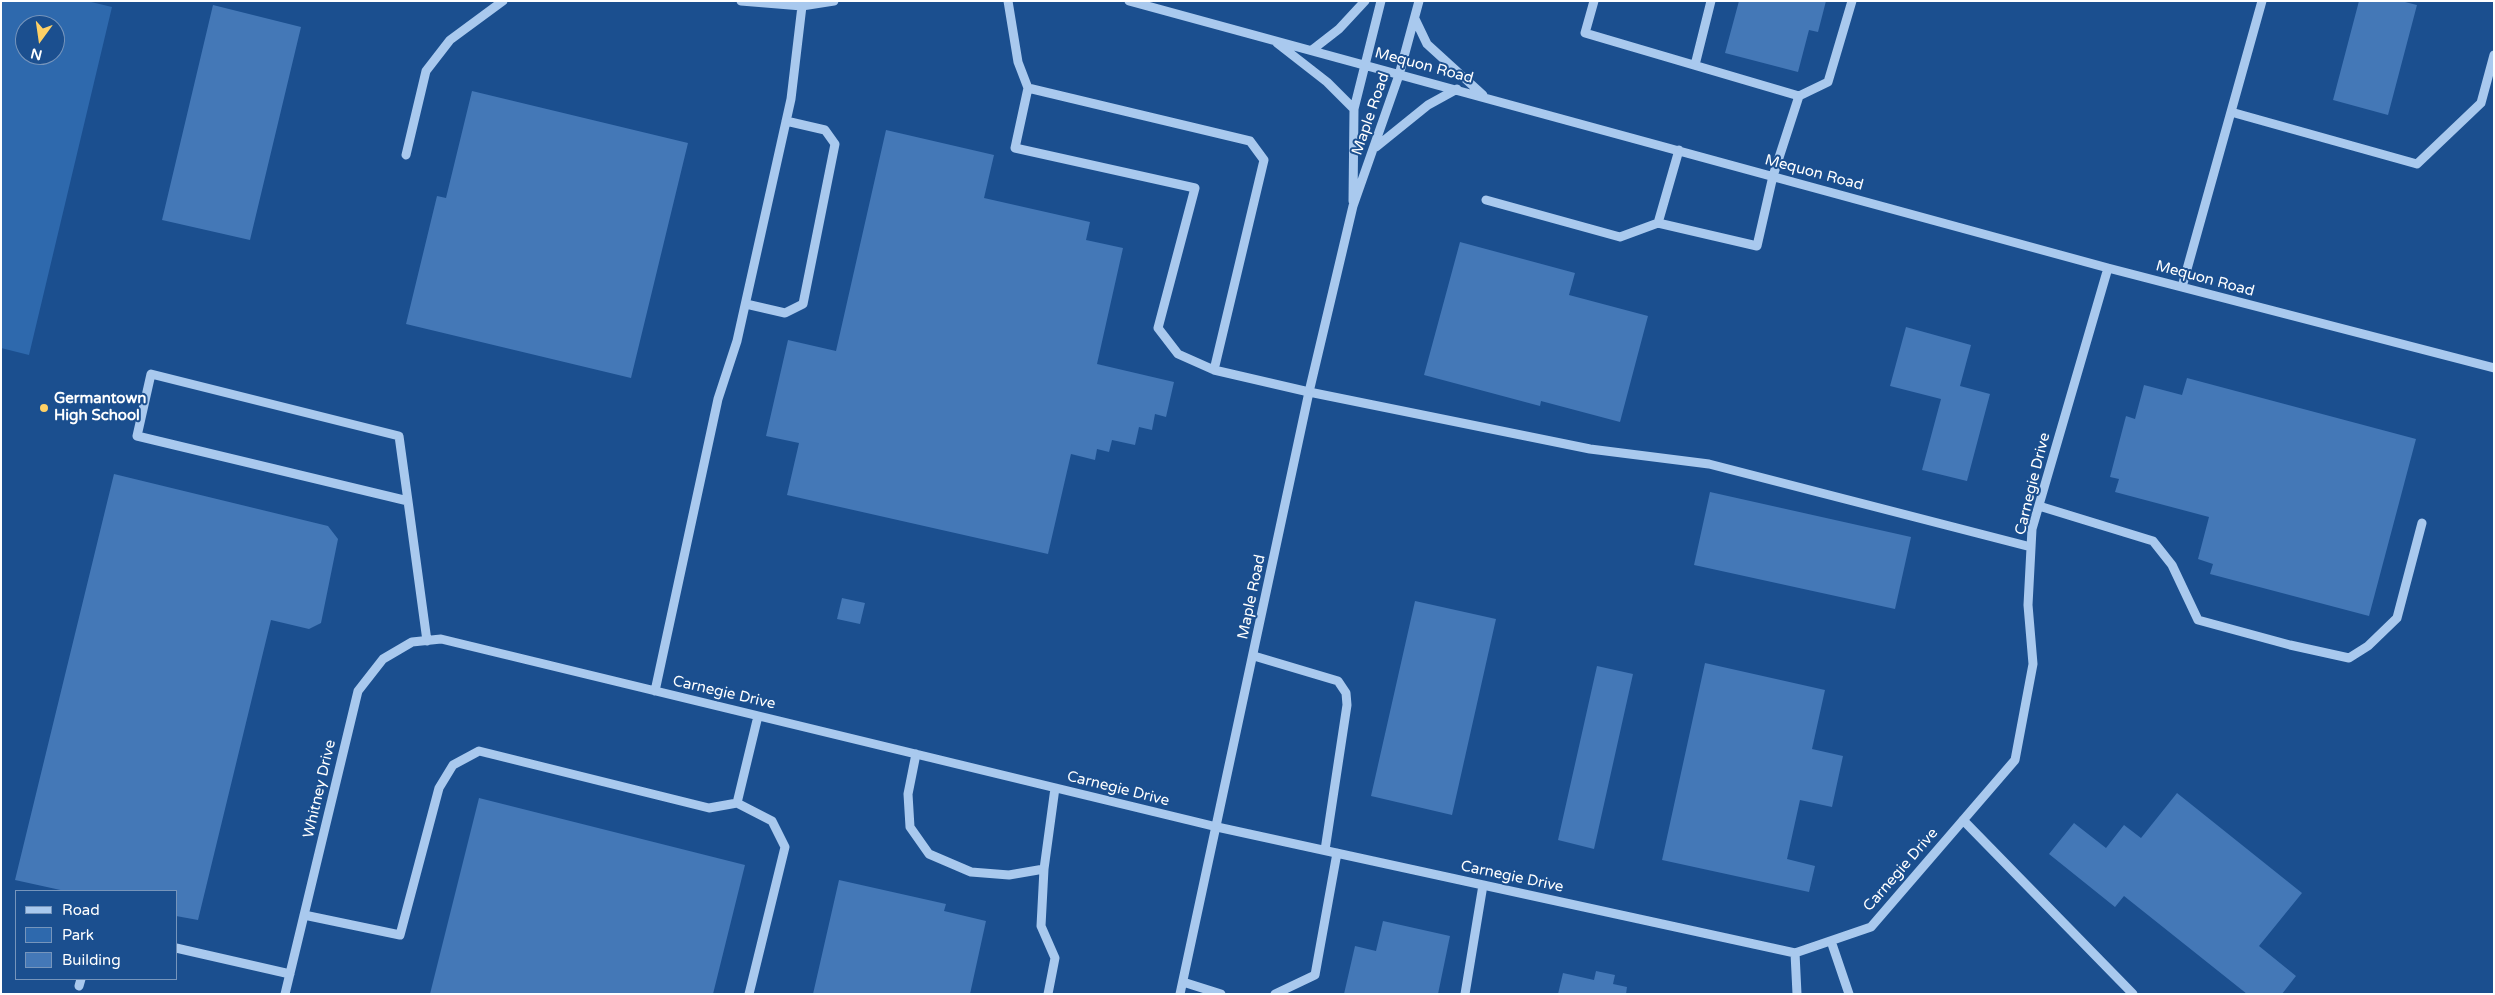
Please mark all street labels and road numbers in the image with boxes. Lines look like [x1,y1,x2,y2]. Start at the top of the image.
street label: Mequon Road [1373,44,1475,88]
street label: Maple Road [1348,70,1394,158]
street label: Mequon Road [1763,151,1865,195]
street label: Mequon Road [2154,257,2256,301]
street label: Carnegie Drive [2012,431,2054,537]
street label: Maple Road [1234,553,1270,641]
street label: Carnegie Drive [671,672,777,714]
street label: Whitney Drive [300,738,340,840]
street label: Carnegie Drive [1065,768,1171,810]
street label: Carnegie Drive [1860,825,1942,915]
street label: Carnegie Drive [1459,857,1565,897]

